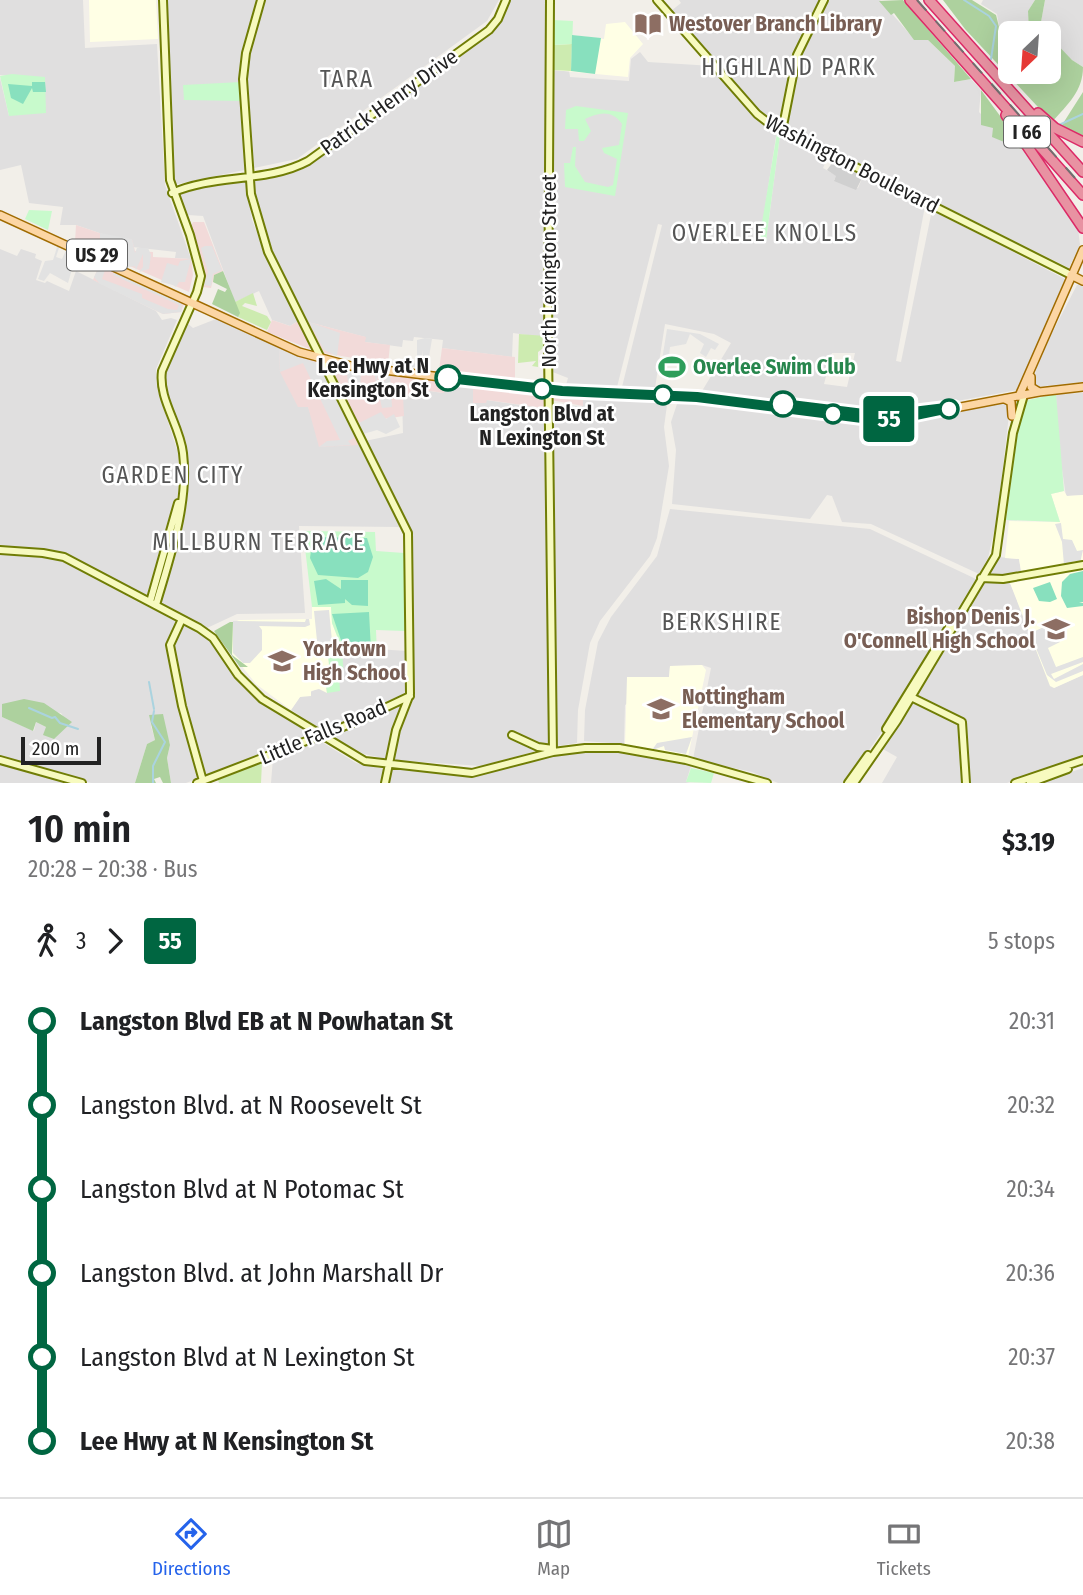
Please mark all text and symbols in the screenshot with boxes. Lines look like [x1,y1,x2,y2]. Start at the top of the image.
library icon: Westover Branch Library [633,9,663,39]
place label: Westover Branch Library [669,11,883,37]
north arrow [998,21,1060,84]
map controls [998,21,1061,84]
street label: Patrick Henry Drive [315,43,463,161]
district label: HIGHLAND PARK [701,53,877,81]
district label: TARA [320,65,374,93]
street label: Washington Boulevard [761,109,943,219]
road number: I 66 [1004,116,1050,148]
street label: North Lexington Street [536,174,562,368]
district label: OVERLEE KNOLLS [672,219,858,247]
road number: US 29 [67,240,127,270]
sports icon: Overlee Swim Club [657,352,687,382]
place label: Lee Hwy at N Kensington St [308,353,430,403]
place label: Overlee Swim Club [693,354,856,380]
marker: Lee Hwy at N Kensington St [435,365,461,391]
marker: Langston Blvd at N Lexington St [532,379,552,399]
unlabelled marker [653,385,673,405]
unlabelled marker [770,391,796,417]
line badge: 55 [858,396,920,442]
unlabelled marker [939,399,959,419]
place label: Langston Blvd at N Lexington St [470,401,615,451]
unlabelled marker [823,404,843,424]
text: 55 [877,405,901,433]
district label: GARDEN CITY [101,461,245,489]
district label: MILLBURN TERRACE [152,528,366,556]
place label: Bishop Denis J. O'Connell High School [844,604,1035,654]
district label: BERKSHIRE [662,608,782,636]
school or university icon: Bishop Denis J. O'Connell High School [1041,614,1071,644]
place label: Yorktown High School [302,636,406,686]
school or university icon: Yorktown High School [267,646,297,676]
place label: Nottingham Elementary School [682,684,845,734]
street label: Little Falls Road [256,694,390,770]
school or university icon: Nottingham Elementary School [646,694,676,724]
scale bar [21,734,102,766]
text: 200 m [32,737,79,760]
text: 10 min [28,806,131,852]
text: $3.19 [1002,827,1055,858]
text: 20:28 – 20:38 · Bus [28,855,198,883]
icon: walk [28,922,66,960]
icon: forward [96,922,134,960]
text: 3 [76,927,86,955]
text: 55 [158,927,182,955]
text: 5 stops [988,927,1055,955]
text: Langston Blvd EB at N Powhatan St [80,1006,453,1037]
text: 20:31 [1009,1007,1055,1035]
text: Langston Blvd. at N Roosevelt St [80,1090,422,1121]
text: 20:32 [1007,1091,1055,1119]
text: Langston Blvd at N Potomac St [80,1174,404,1205]
text: 20:34 [1006,1175,1055,1203]
text: Langston Blvd. at John Marshall Dr [80,1258,443,1289]
text: 20:36 [1006,1259,1055,1287]
text: Langston Blvd at N Lexington St [80,1342,415,1373]
text: 20:37 [1008,1343,1055,1371]
text: Lee Hwy at N Kensington St [80,1426,373,1457]
text: 20:38 [1006,1427,1055,1455]
tab: Directions [152,1515,231,1580]
tab: Map [535,1515,573,1580]
tab: Tickets [877,1515,931,1580]

